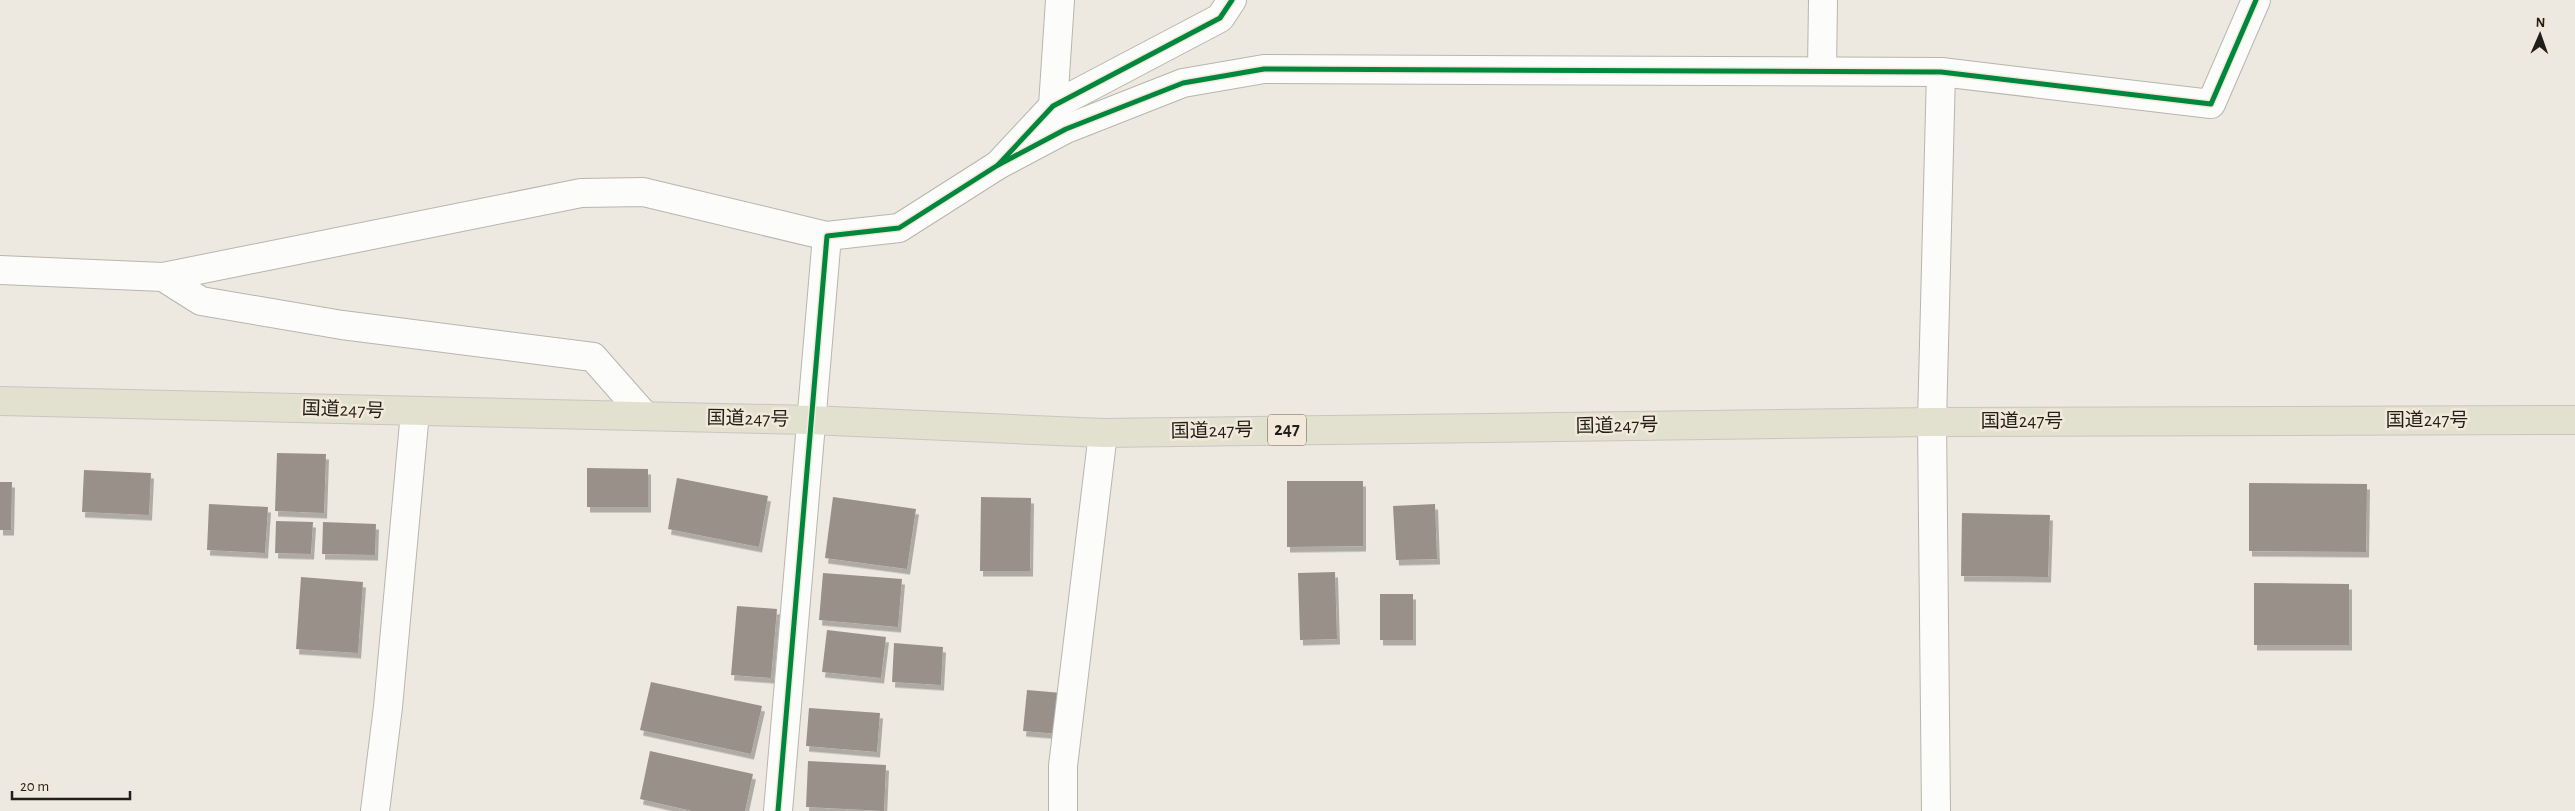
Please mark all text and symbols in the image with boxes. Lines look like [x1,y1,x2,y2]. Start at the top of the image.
north arrow [2515,10,2565,60]
text: N [2535,16,2546,30]
street label: 国道247号 [301,398,385,421]
street label: 国道247号 [706,408,790,429]
street label: 国道247号 [2386,410,2468,430]
street label: 国道247号 [1981,411,2063,431]
road number: 247 [1268,414,1306,446]
street label: 国道247号 [1575,415,1659,436]
street label: 国道247号 [1170,420,1254,441]
scale bar [12,768,130,800]
text: 20 m [20,779,49,794]

